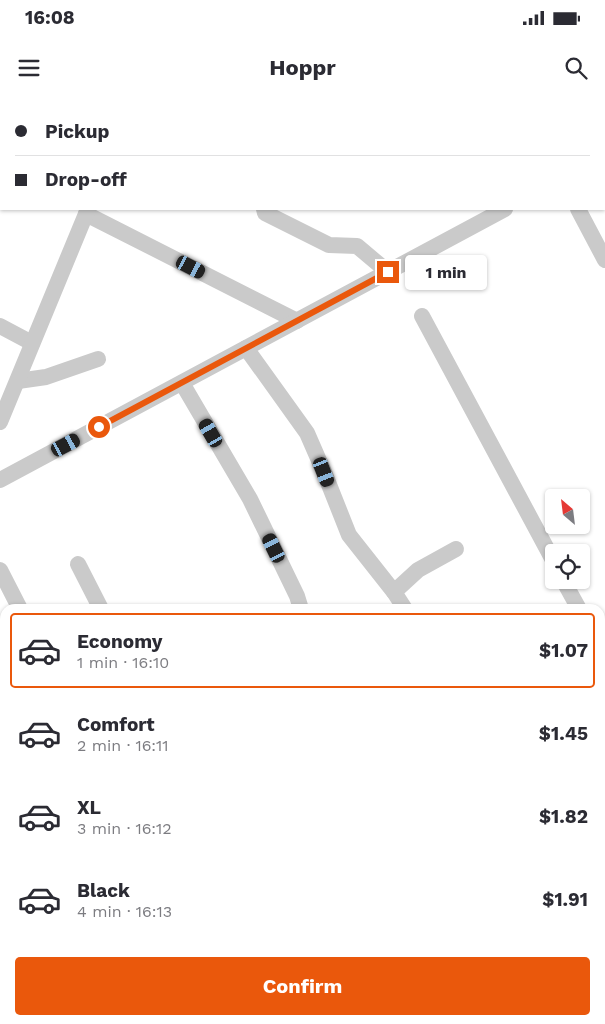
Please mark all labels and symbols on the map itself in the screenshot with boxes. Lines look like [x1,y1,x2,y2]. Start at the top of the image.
car [174,254,207,280]
callout: 1 min [406,254,488,290]
route end [377,261,399,283]
route start [88,416,110,438]
car [197,416,224,450]
car [49,431,82,459]
car [311,455,336,489]
north arrow [545,489,590,534]
car [260,531,287,565]

